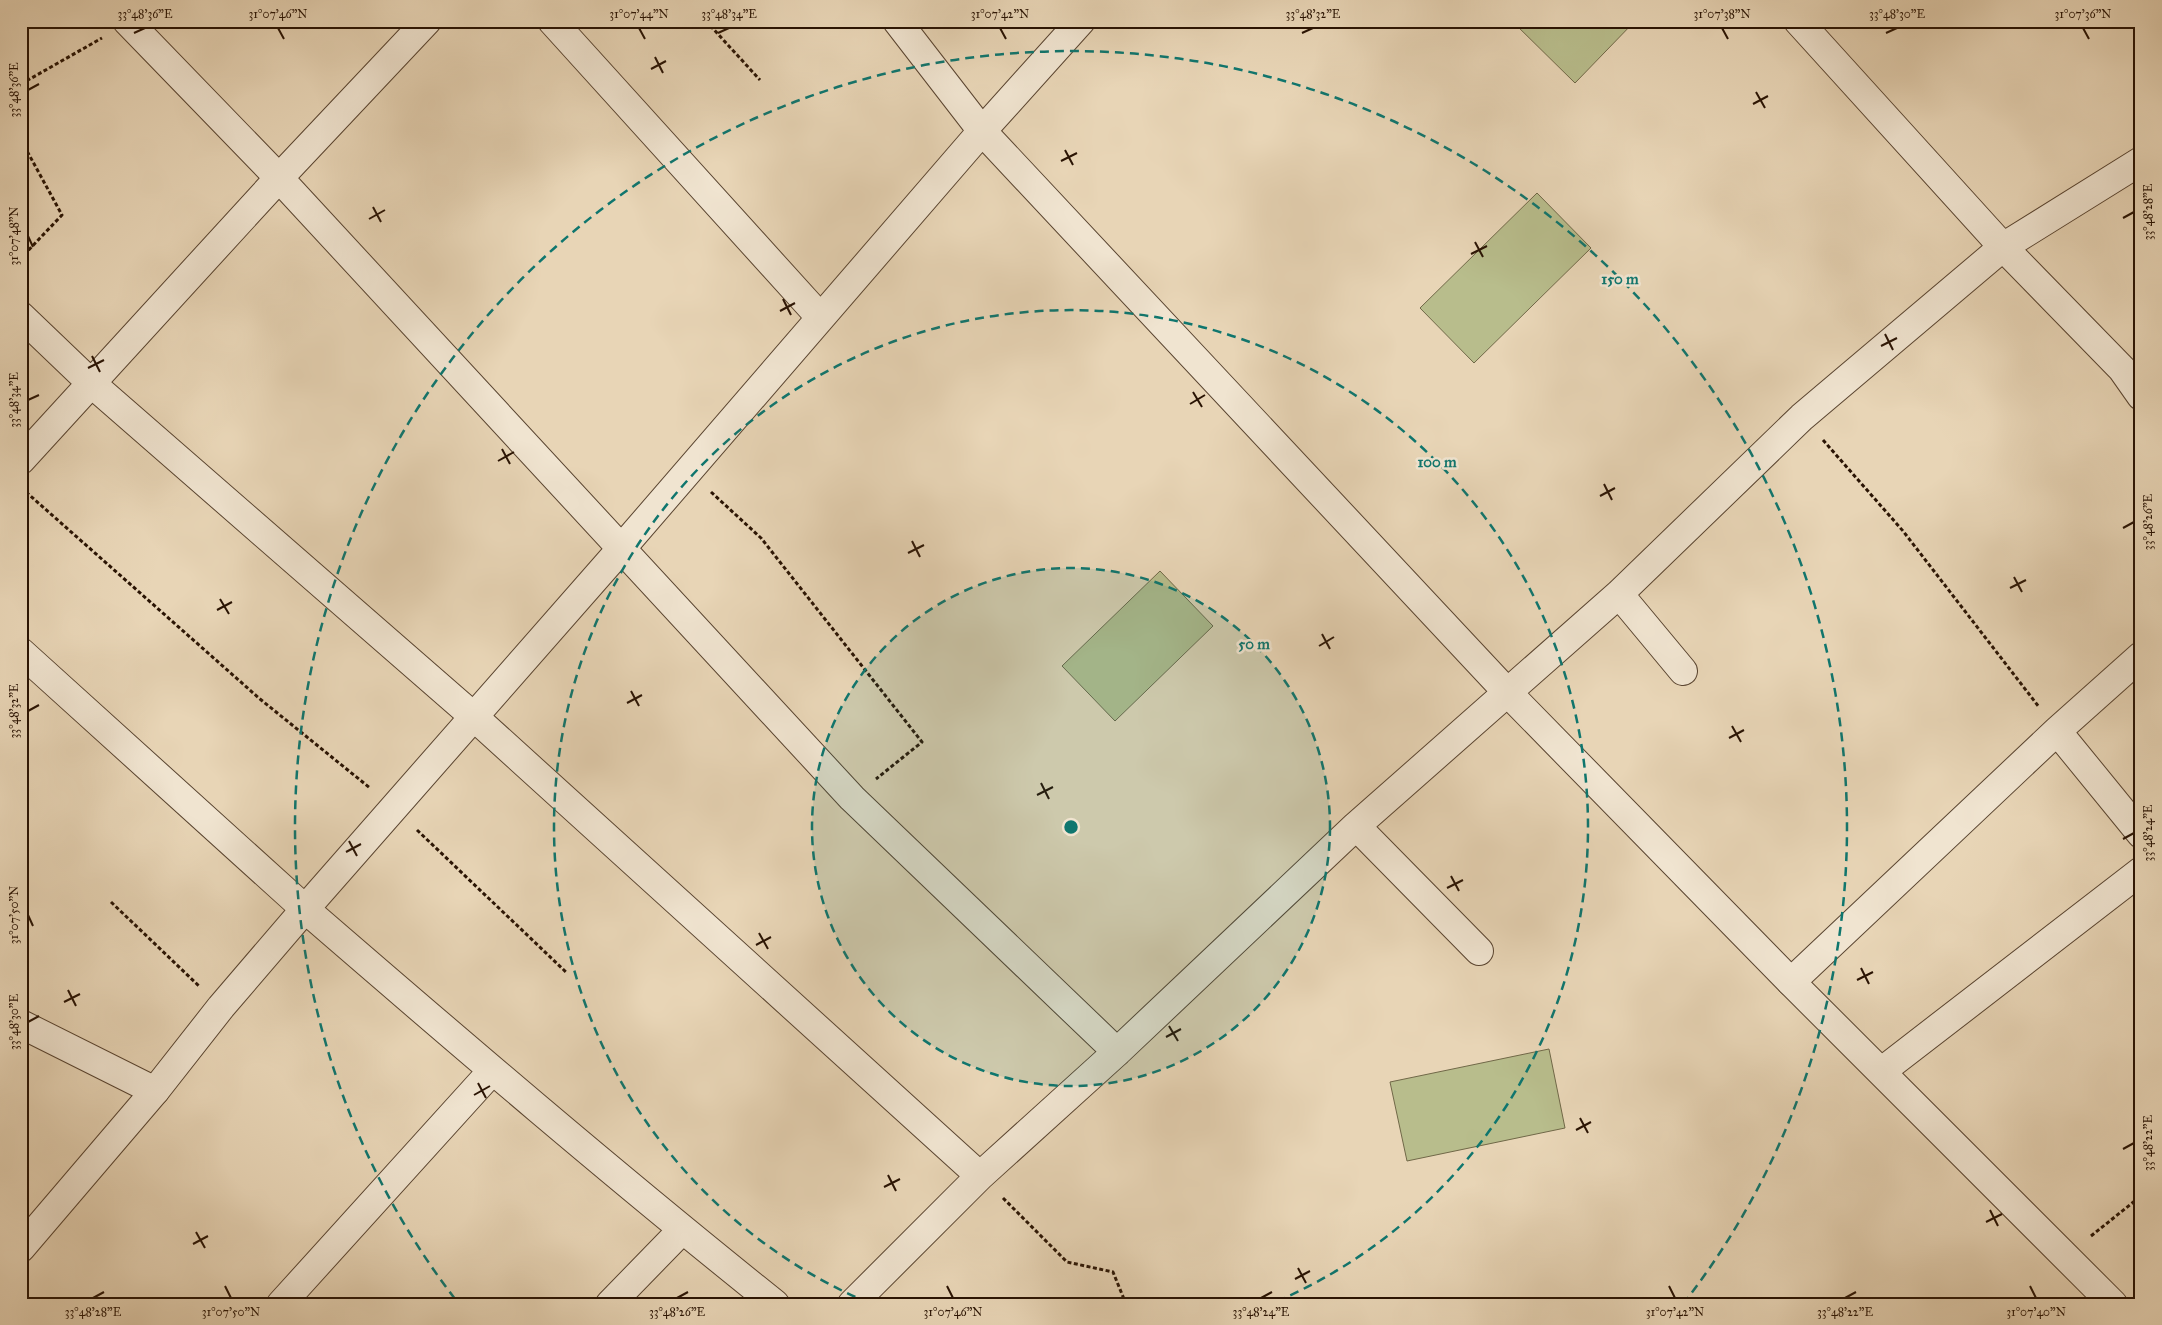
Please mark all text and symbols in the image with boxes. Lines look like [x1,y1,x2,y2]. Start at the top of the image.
text: 33°48'36"E [117,7,173,21]
text: 31°07'46"N [249,7,307,21]
text: 31°07'44"N [609,7,669,21]
text: 33°48'34"E [701,7,757,21]
text: 31°07'42"N [971,7,1029,21]
text: 33°48'32"E [1286,7,1341,21]
text: 31°07'38"N [1693,7,1751,21]
text: 33°48'30"E [1869,7,1925,21]
text: 31°07'36"N [2055,7,2111,21]
text: 33°48'36"E [7,62,21,118]
text: 33°48'28"E [2141,183,2155,240]
text: 31°07'48"N [7,206,21,266]
text: 150 m [1601,270,1639,288]
text: 33°48'34"E [7,372,21,428]
text: 100 m [1417,453,1457,471]
text: 33°48'26"E [2141,493,2155,550]
text: 50 m [1238,635,1270,653]
text: 33°48'32"E [7,683,21,738]
text: 33°48'24"E [2141,804,2155,861]
centre of rings [1062,818,1080,836]
text: 31°07'50"N [7,886,21,944]
text: 33°48'30"E [7,994,21,1050]
text: 33°48'22"E [2141,1115,2155,1171]
text: 33°48'28"E [65,1305,122,1319]
text: 31°07'50"N [202,1305,260,1319]
text: 33°48'26"E [649,1305,706,1319]
text: 31°07'46"N [924,1305,982,1319]
text: 33°48'24"E [1233,1305,1290,1319]
text: 31°07'42"N [1646,1305,1704,1319]
text: 33°48'22"E [1817,1305,1873,1319]
text: 31°07'40"N [2006,1305,2066,1319]

